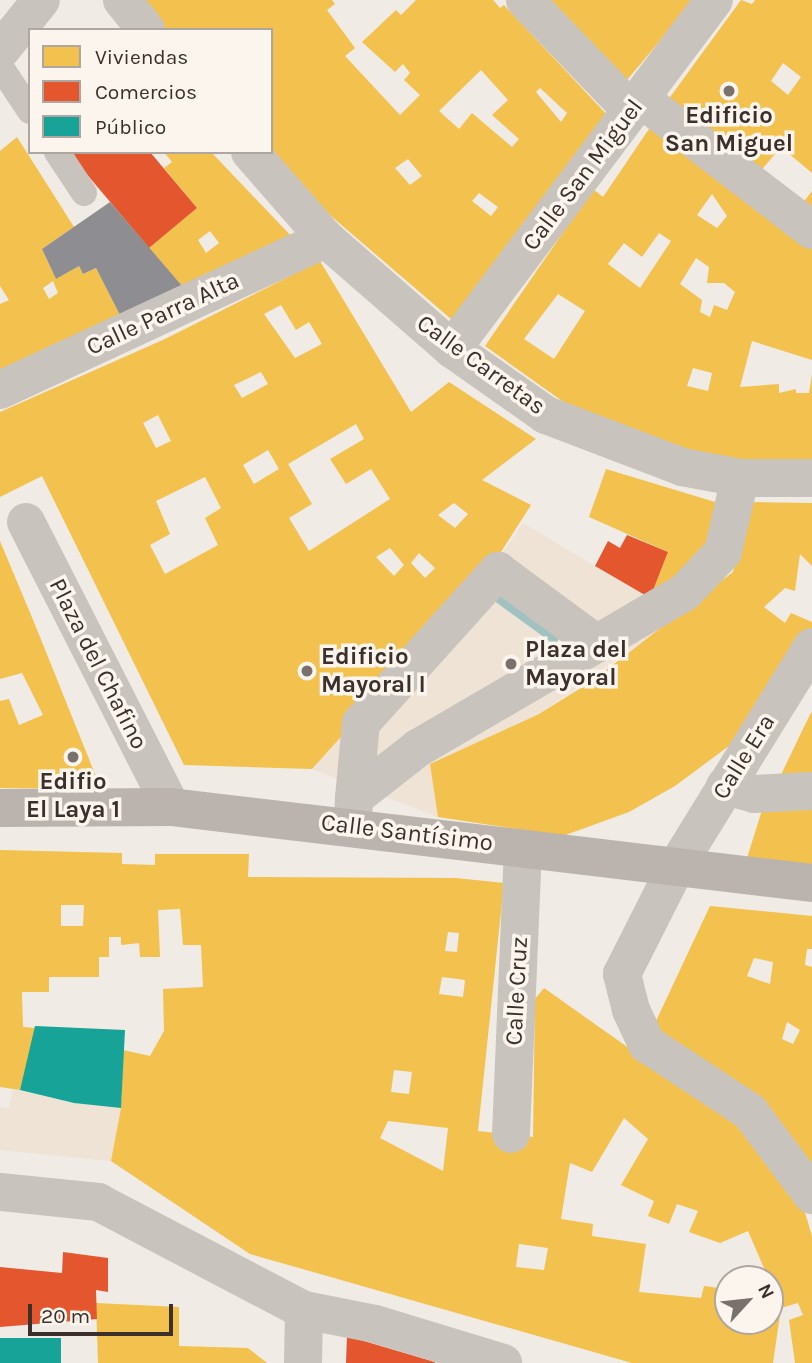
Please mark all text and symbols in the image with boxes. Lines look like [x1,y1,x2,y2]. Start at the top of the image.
legend [28,28,273,154]
text: Viviendas [95,45,188,69]
text: Comercios [95,80,197,104]
marker: Edificio San Miguel [721,83,737,99]
street label: Calle San Miguel [517,94,649,256]
place label: Edificio San Miguel [665,102,793,158]
text: Público [95,115,166,139]
street label: Calle Parra Alta [82,266,244,362]
street label: Calle Carretas [411,309,551,421]
street label: Plaza del Chafino [43,574,153,754]
place label: Plaza del Mayoral [525,636,627,692]
place label: Edificio Mayoral I [321,643,426,699]
marker: Plaza del Mayoral [503,656,519,672]
marker: Edificio Mayoral I [299,663,315,679]
street label: Calle Era [707,709,781,805]
marker: Edifio El Laya 1 [65,749,81,765]
place label: Edifio El Laya 1 [26,768,120,824]
street label: Calle Santísimo [319,808,495,858]
street label: Calle Cruz [500,936,534,1046]
north arrow [714,1265,784,1335]
text: N [753,1280,779,1302]
scale bar [32,1290,177,1334]
text: 20 m [41,1304,90,1328]

